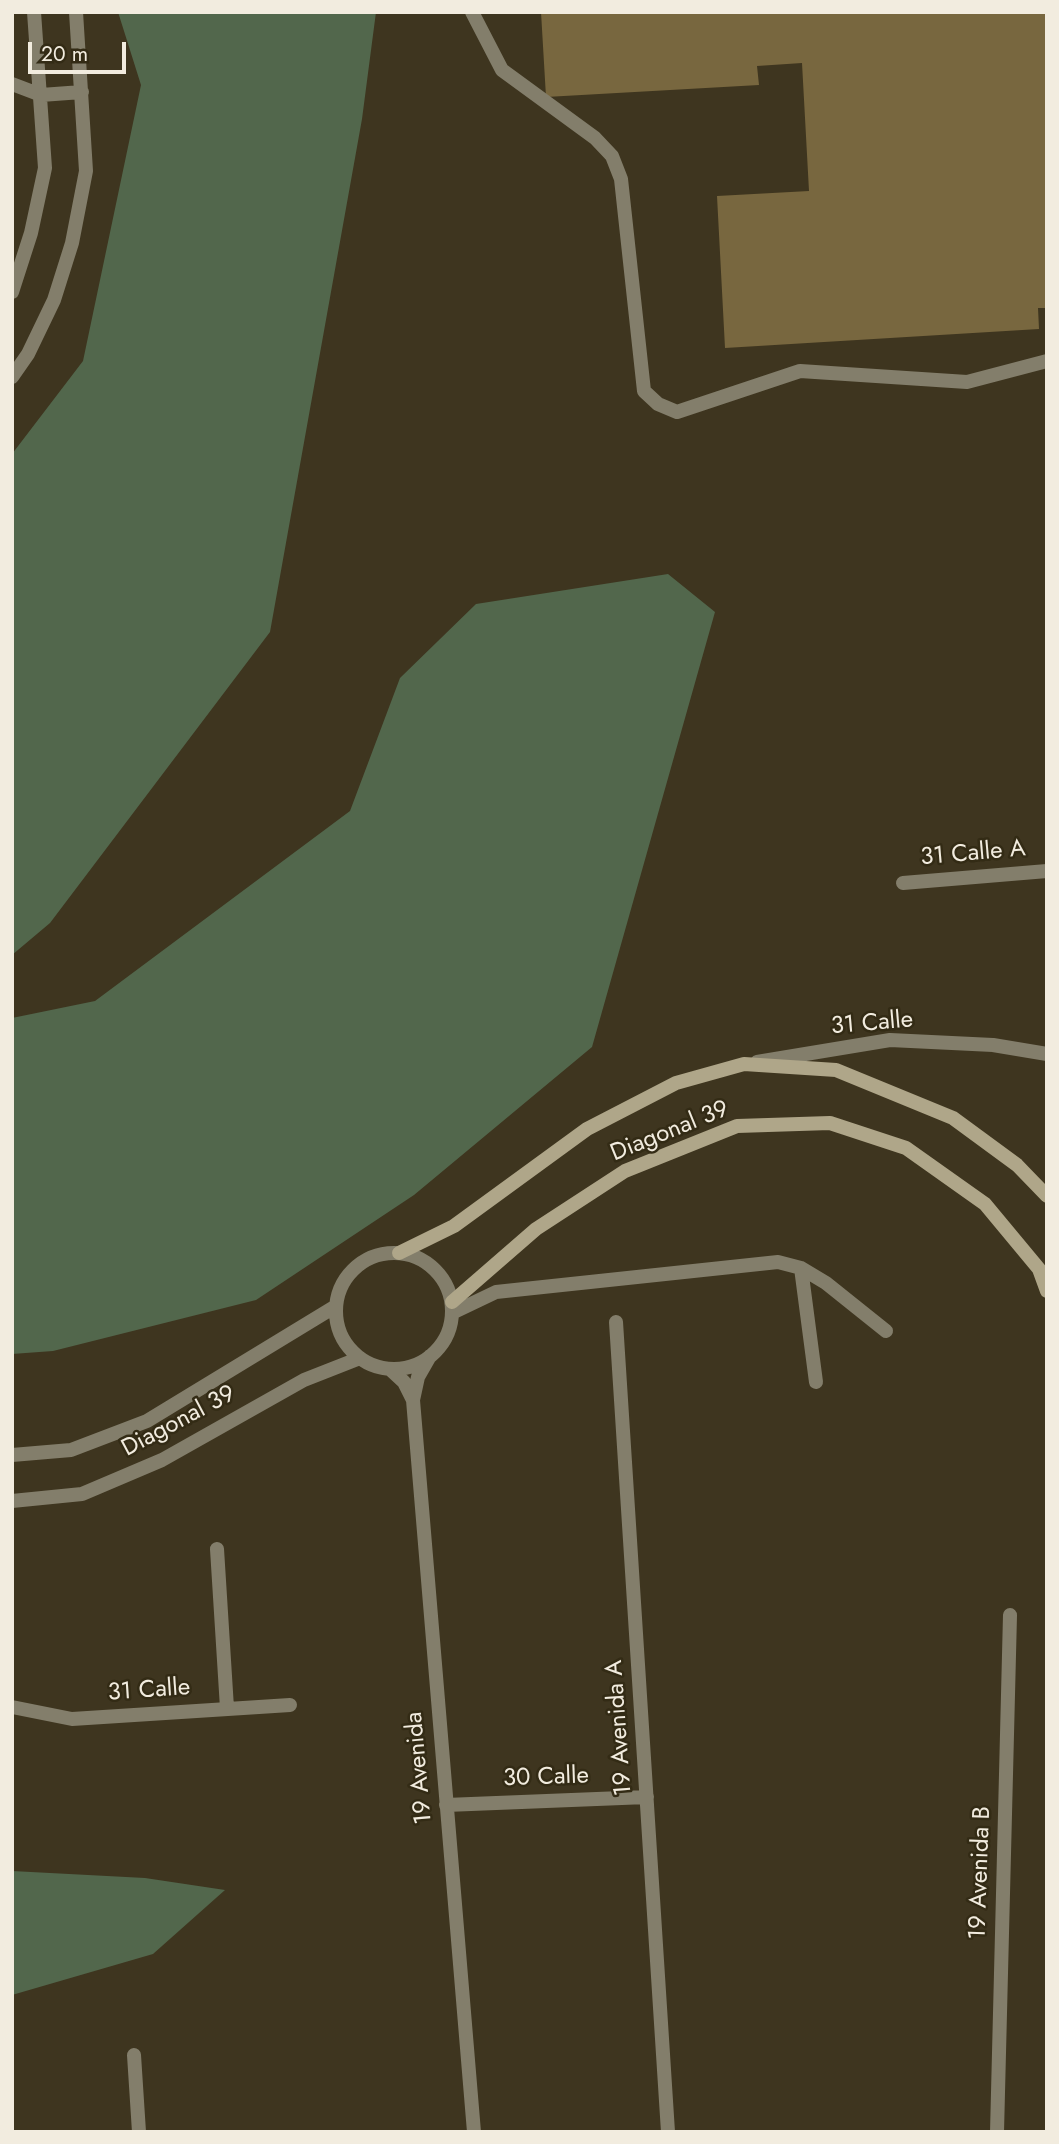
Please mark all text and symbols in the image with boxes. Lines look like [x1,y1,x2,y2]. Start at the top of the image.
scale bar [32,28,130,72]
text: 20 m [41,39,88,69]
street label: 31 Calle A [919,835,1027,873]
street label: 31 Calle [830,1006,914,1042]
street label: Diagonal 39 [607,1095,733,1169]
street label: Diagonal 39 [117,1380,241,1464]
street label: 19 Avenida A [601,1659,639,1797]
street label: 31 Calle [107,1674,191,1708]
street label: 19 Avenida [401,1710,439,1826]
street label: 30 Calle [502,1762,590,1794]
street label: 19 Avenida B [964,1806,998,1940]

